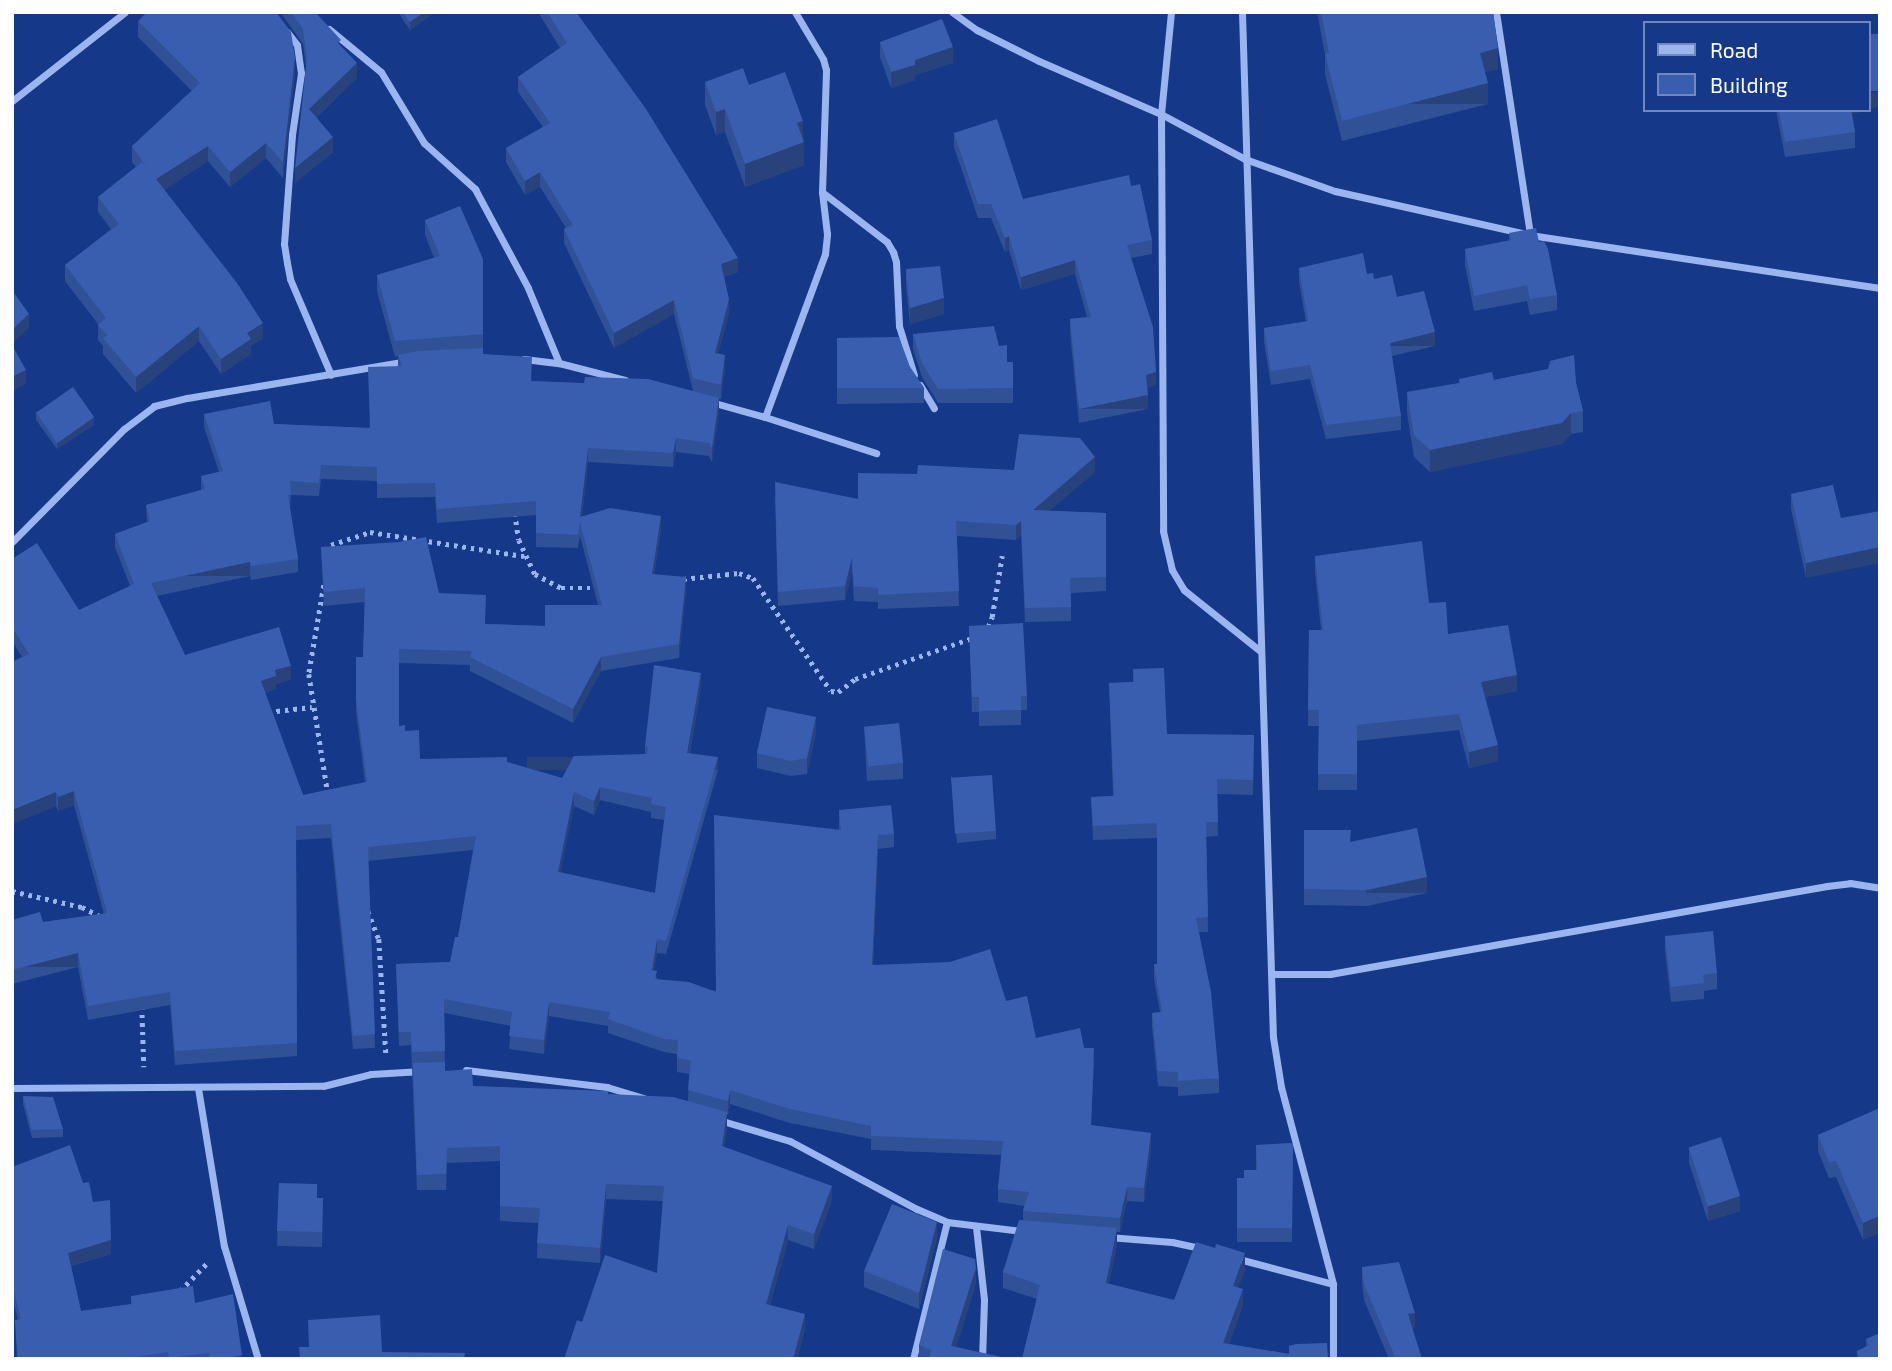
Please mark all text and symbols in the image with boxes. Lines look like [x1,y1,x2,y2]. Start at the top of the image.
legend [1644,21,1871,112]
text: Road [1710,37,1758,62]
text: Building [1710,72,1788,97]

